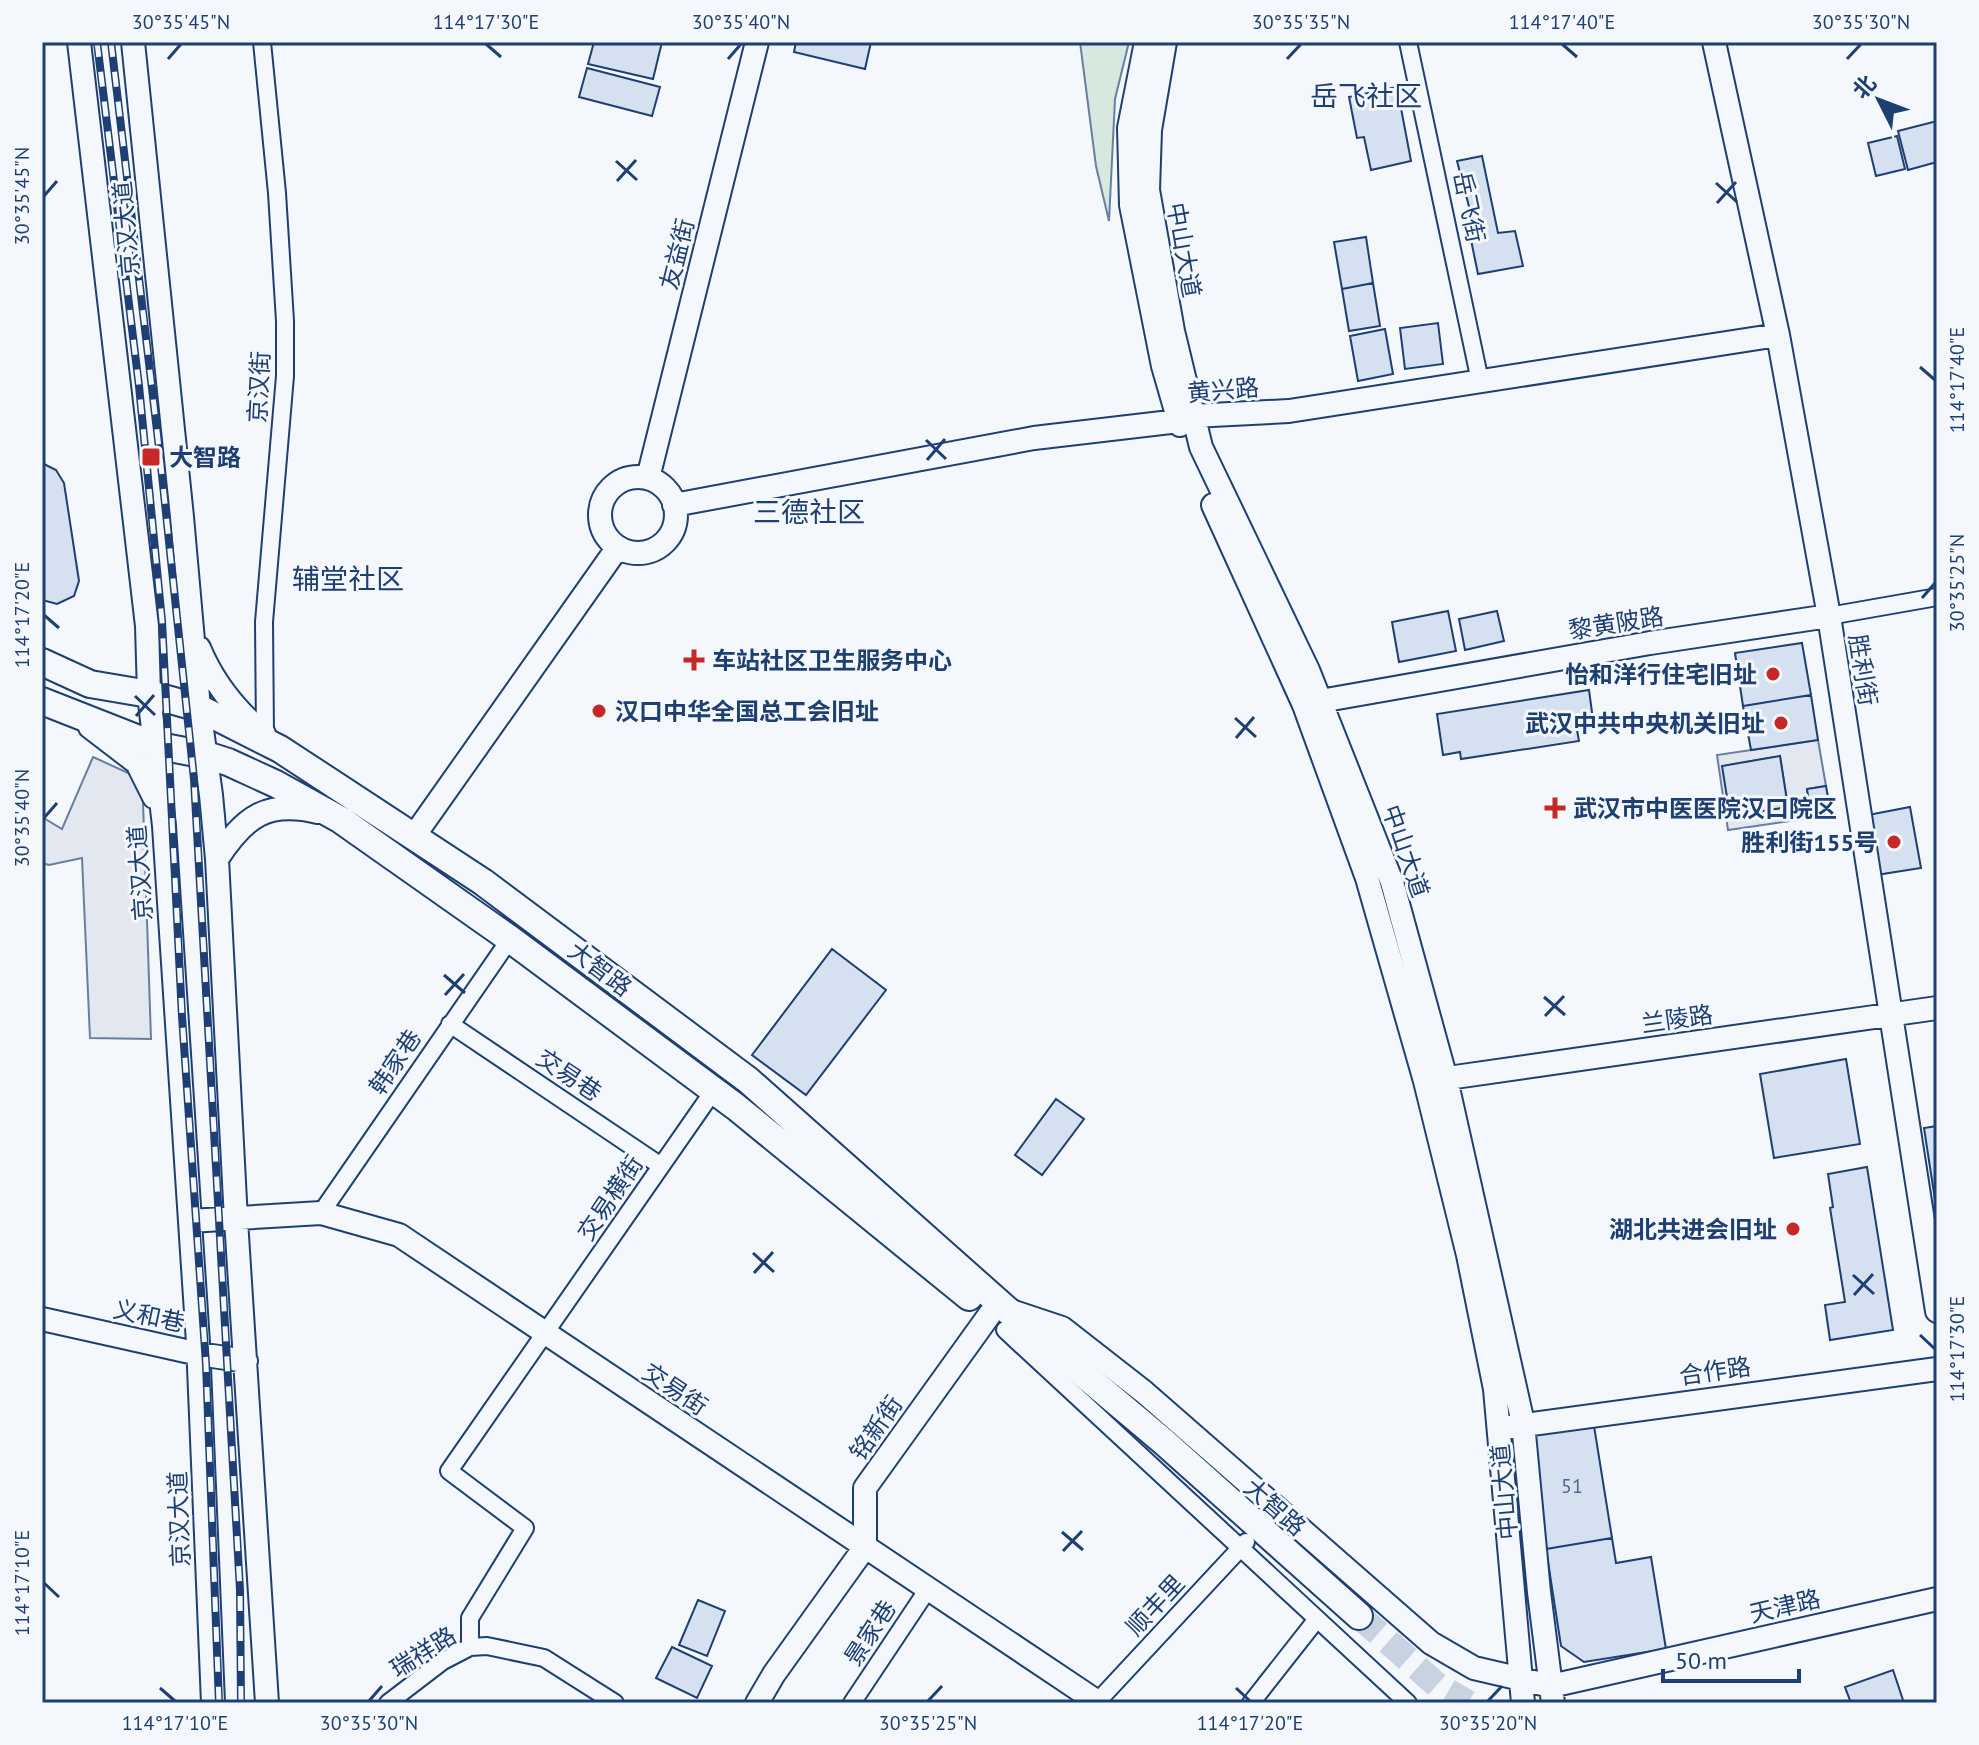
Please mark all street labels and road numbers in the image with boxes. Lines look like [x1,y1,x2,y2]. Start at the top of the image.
street label: 岳飞街 [1446,169,1492,245]
street label: 京汉大道 [106,180,146,278]
street label: 中山大道 [1160,200,1208,300]
street label: 友益街 [653,215,701,293]
street label: 京汉街 [242,350,276,424]
street label: 黄兴路 [1186,371,1260,409]
street label: 黎黄陂路 [1566,600,1666,646]
street label: 胜利街 [1842,632,1884,708]
street label: 中山大道 [1376,801,1436,901]
street label: 京汉大道 [121,824,159,922]
street label: 大智路 [562,935,638,1003]
street label: 兰陵路 [1639,999,1715,1039]
street label: 韩家巷 [362,1023,428,1101]
street label: 交易巷 [530,1042,608,1108]
street label: 交易横街 [570,1150,650,1246]
street label: 义和巷 [111,1293,187,1339]
street label: 合作路 [1677,1351,1753,1391]
street label: 交易街 [636,1356,714,1422]
street label: 铭新街 [843,1390,909,1466]
street label: 中山大道 [1484,1443,1524,1541]
street label: 京汉大道 [162,1470,196,1568]
street label: 大智路 [1238,1472,1312,1542]
street label: 顺丰里 [1119,1568,1191,1642]
street label: 天津路 [1746,1583,1824,1629]
street label: 景家巷 [837,1594,903,1672]
street label: 瑞祥路 [384,1620,462,1684]

